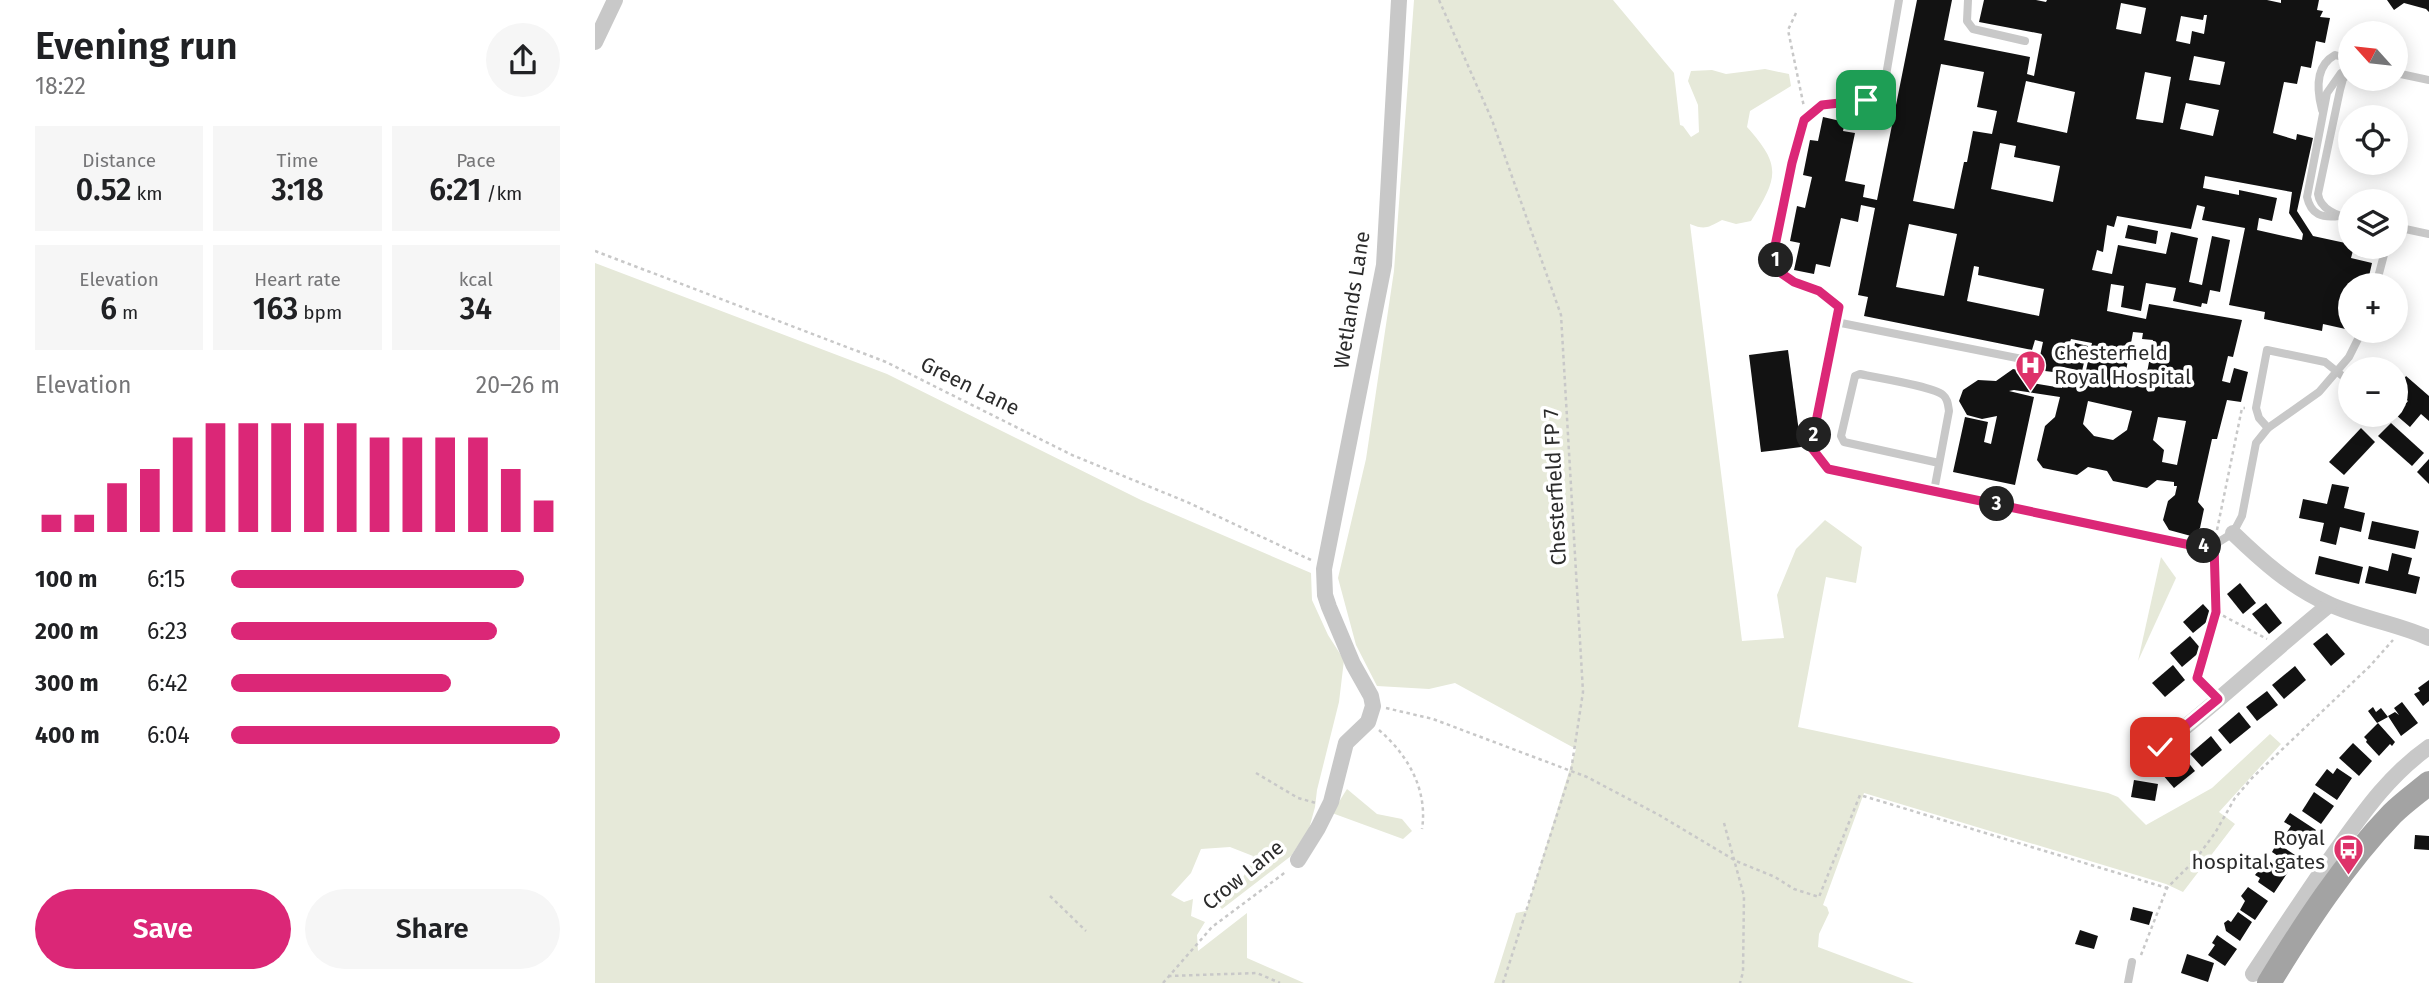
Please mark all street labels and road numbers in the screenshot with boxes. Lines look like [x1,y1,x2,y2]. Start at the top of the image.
street label: Wetlands Lane [1328,229,1376,371]
street label: Green Lane [916,351,1024,421]
street label: Chesterfield FP 7 [1538,408,1572,566]
street label: Crow Lane [1197,834,1289,916]

